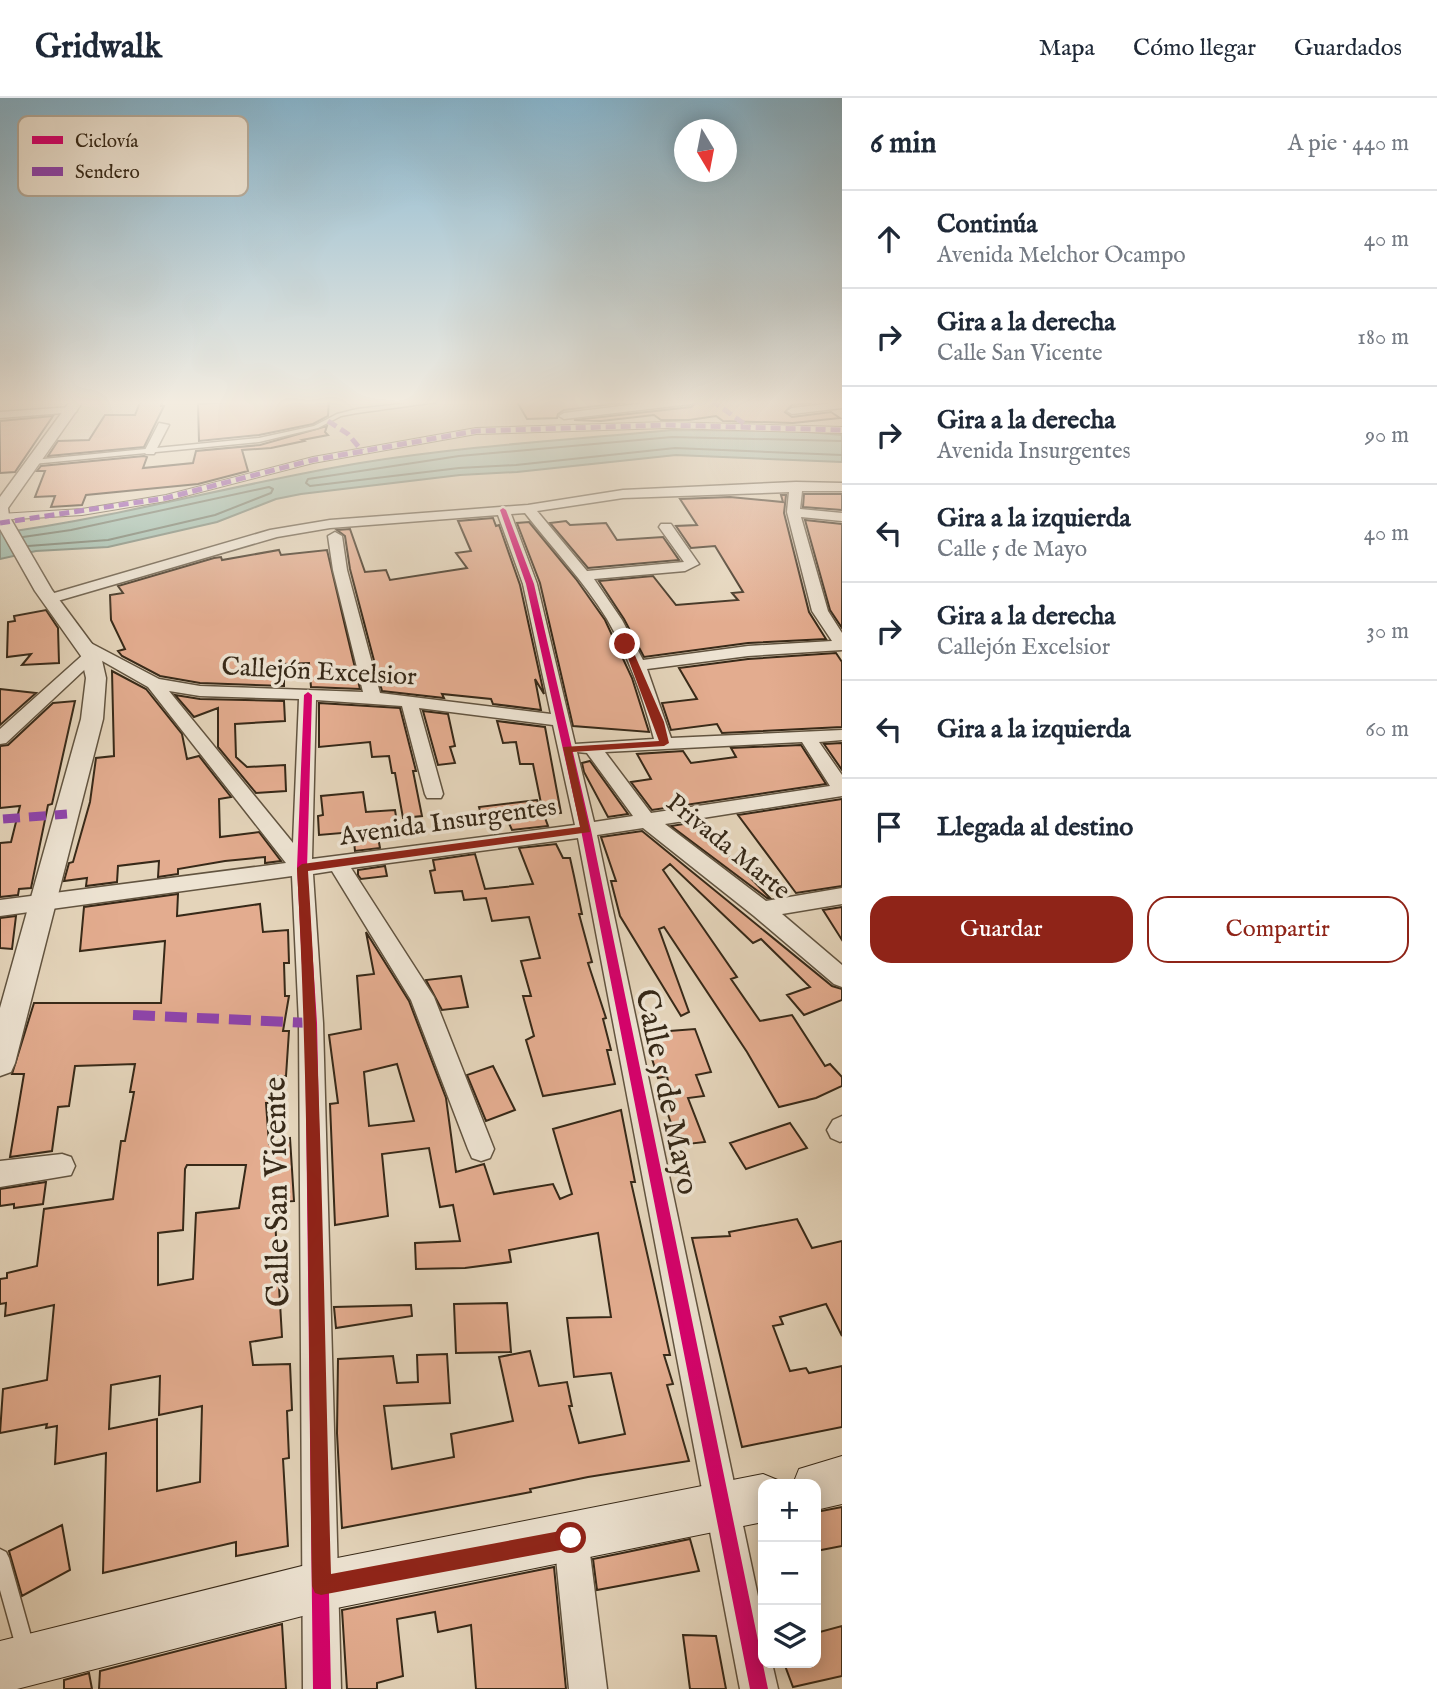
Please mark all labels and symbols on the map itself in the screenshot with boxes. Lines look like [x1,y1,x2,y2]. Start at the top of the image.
legend [18,116,248,196]
north arrow [674,119,737,182]
text: Ciclovía [75,130,139,154]
text: Sendero [75,161,140,185]
route end [609,628,640,659]
street label: Callejón Excelsior [220,650,418,694]
street label: Privada Marte [659,787,797,907]
street label: Avenida Insurgentes [336,790,559,854]
street label: Calle 5 de Mayo [624,985,708,1199]
street label: Calle San Vicente [255,1076,301,1308]
route start [555,1522,586,1553]

